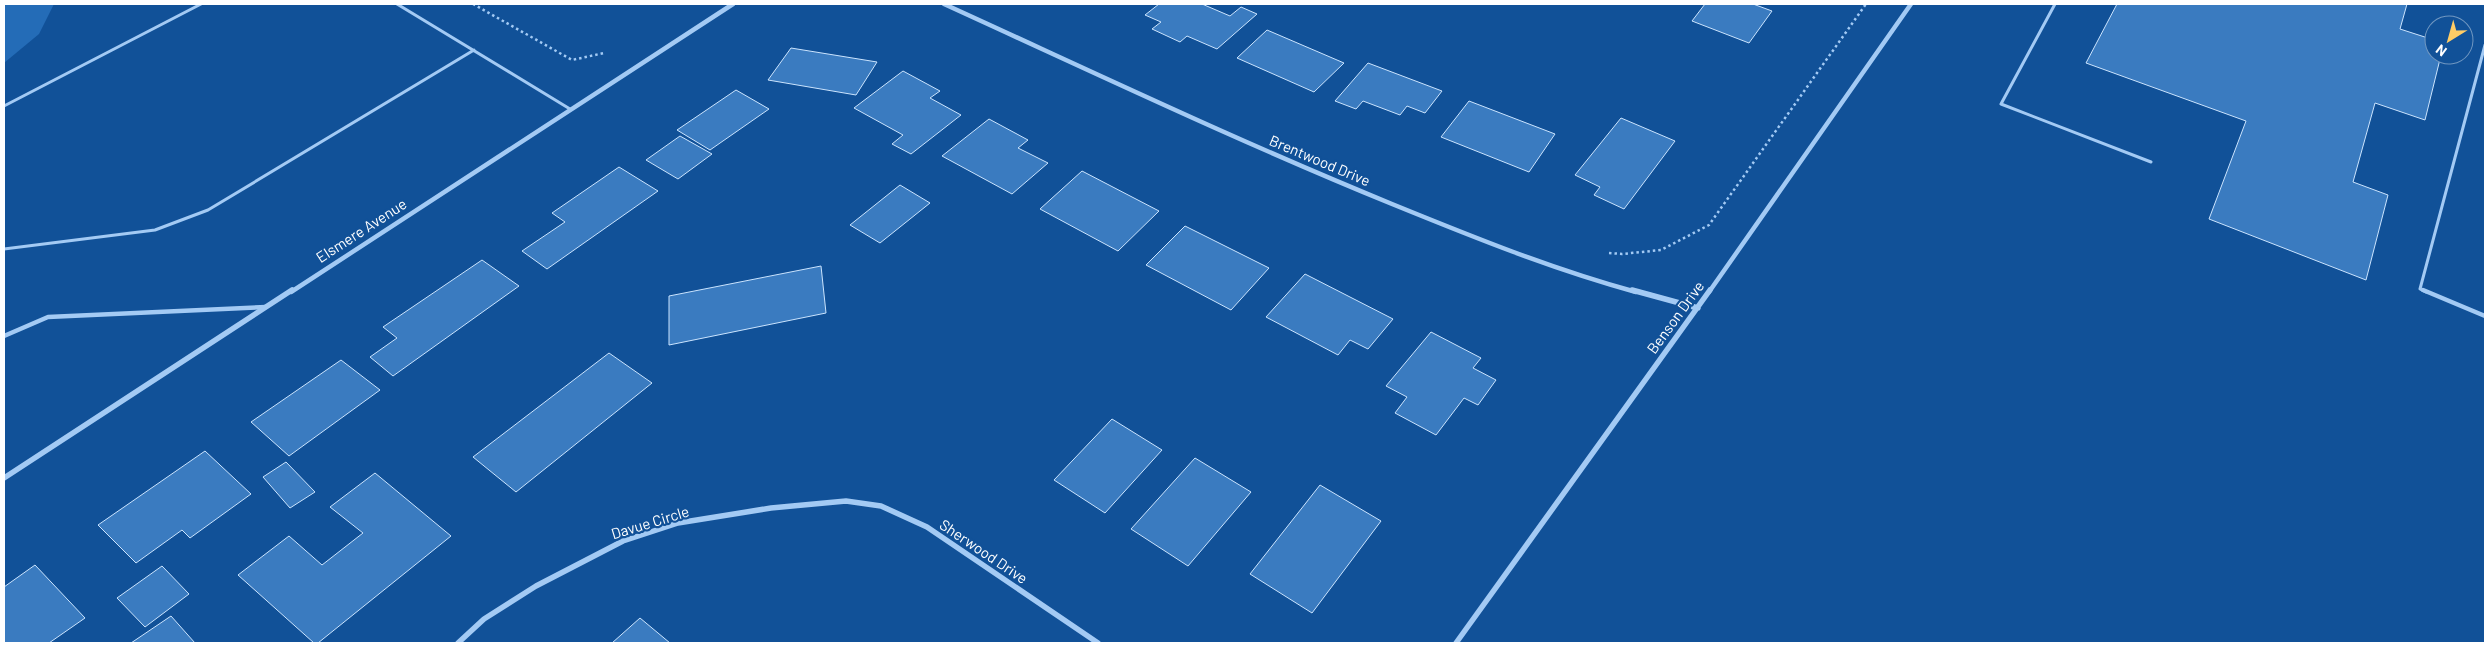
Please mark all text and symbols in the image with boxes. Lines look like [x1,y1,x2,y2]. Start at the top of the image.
north arrow [2424,15,2474,65]
text: N [2432,41,2450,60]
street label: Brentwood Drive [1267,131,1373,189]
street label: Elsmere Avenue [312,194,410,266]
street label: Benson Drive [1643,277,1707,357]
street label: Davue Circle [609,502,691,542]
street label: Sherwood Drive [937,515,1031,587]

